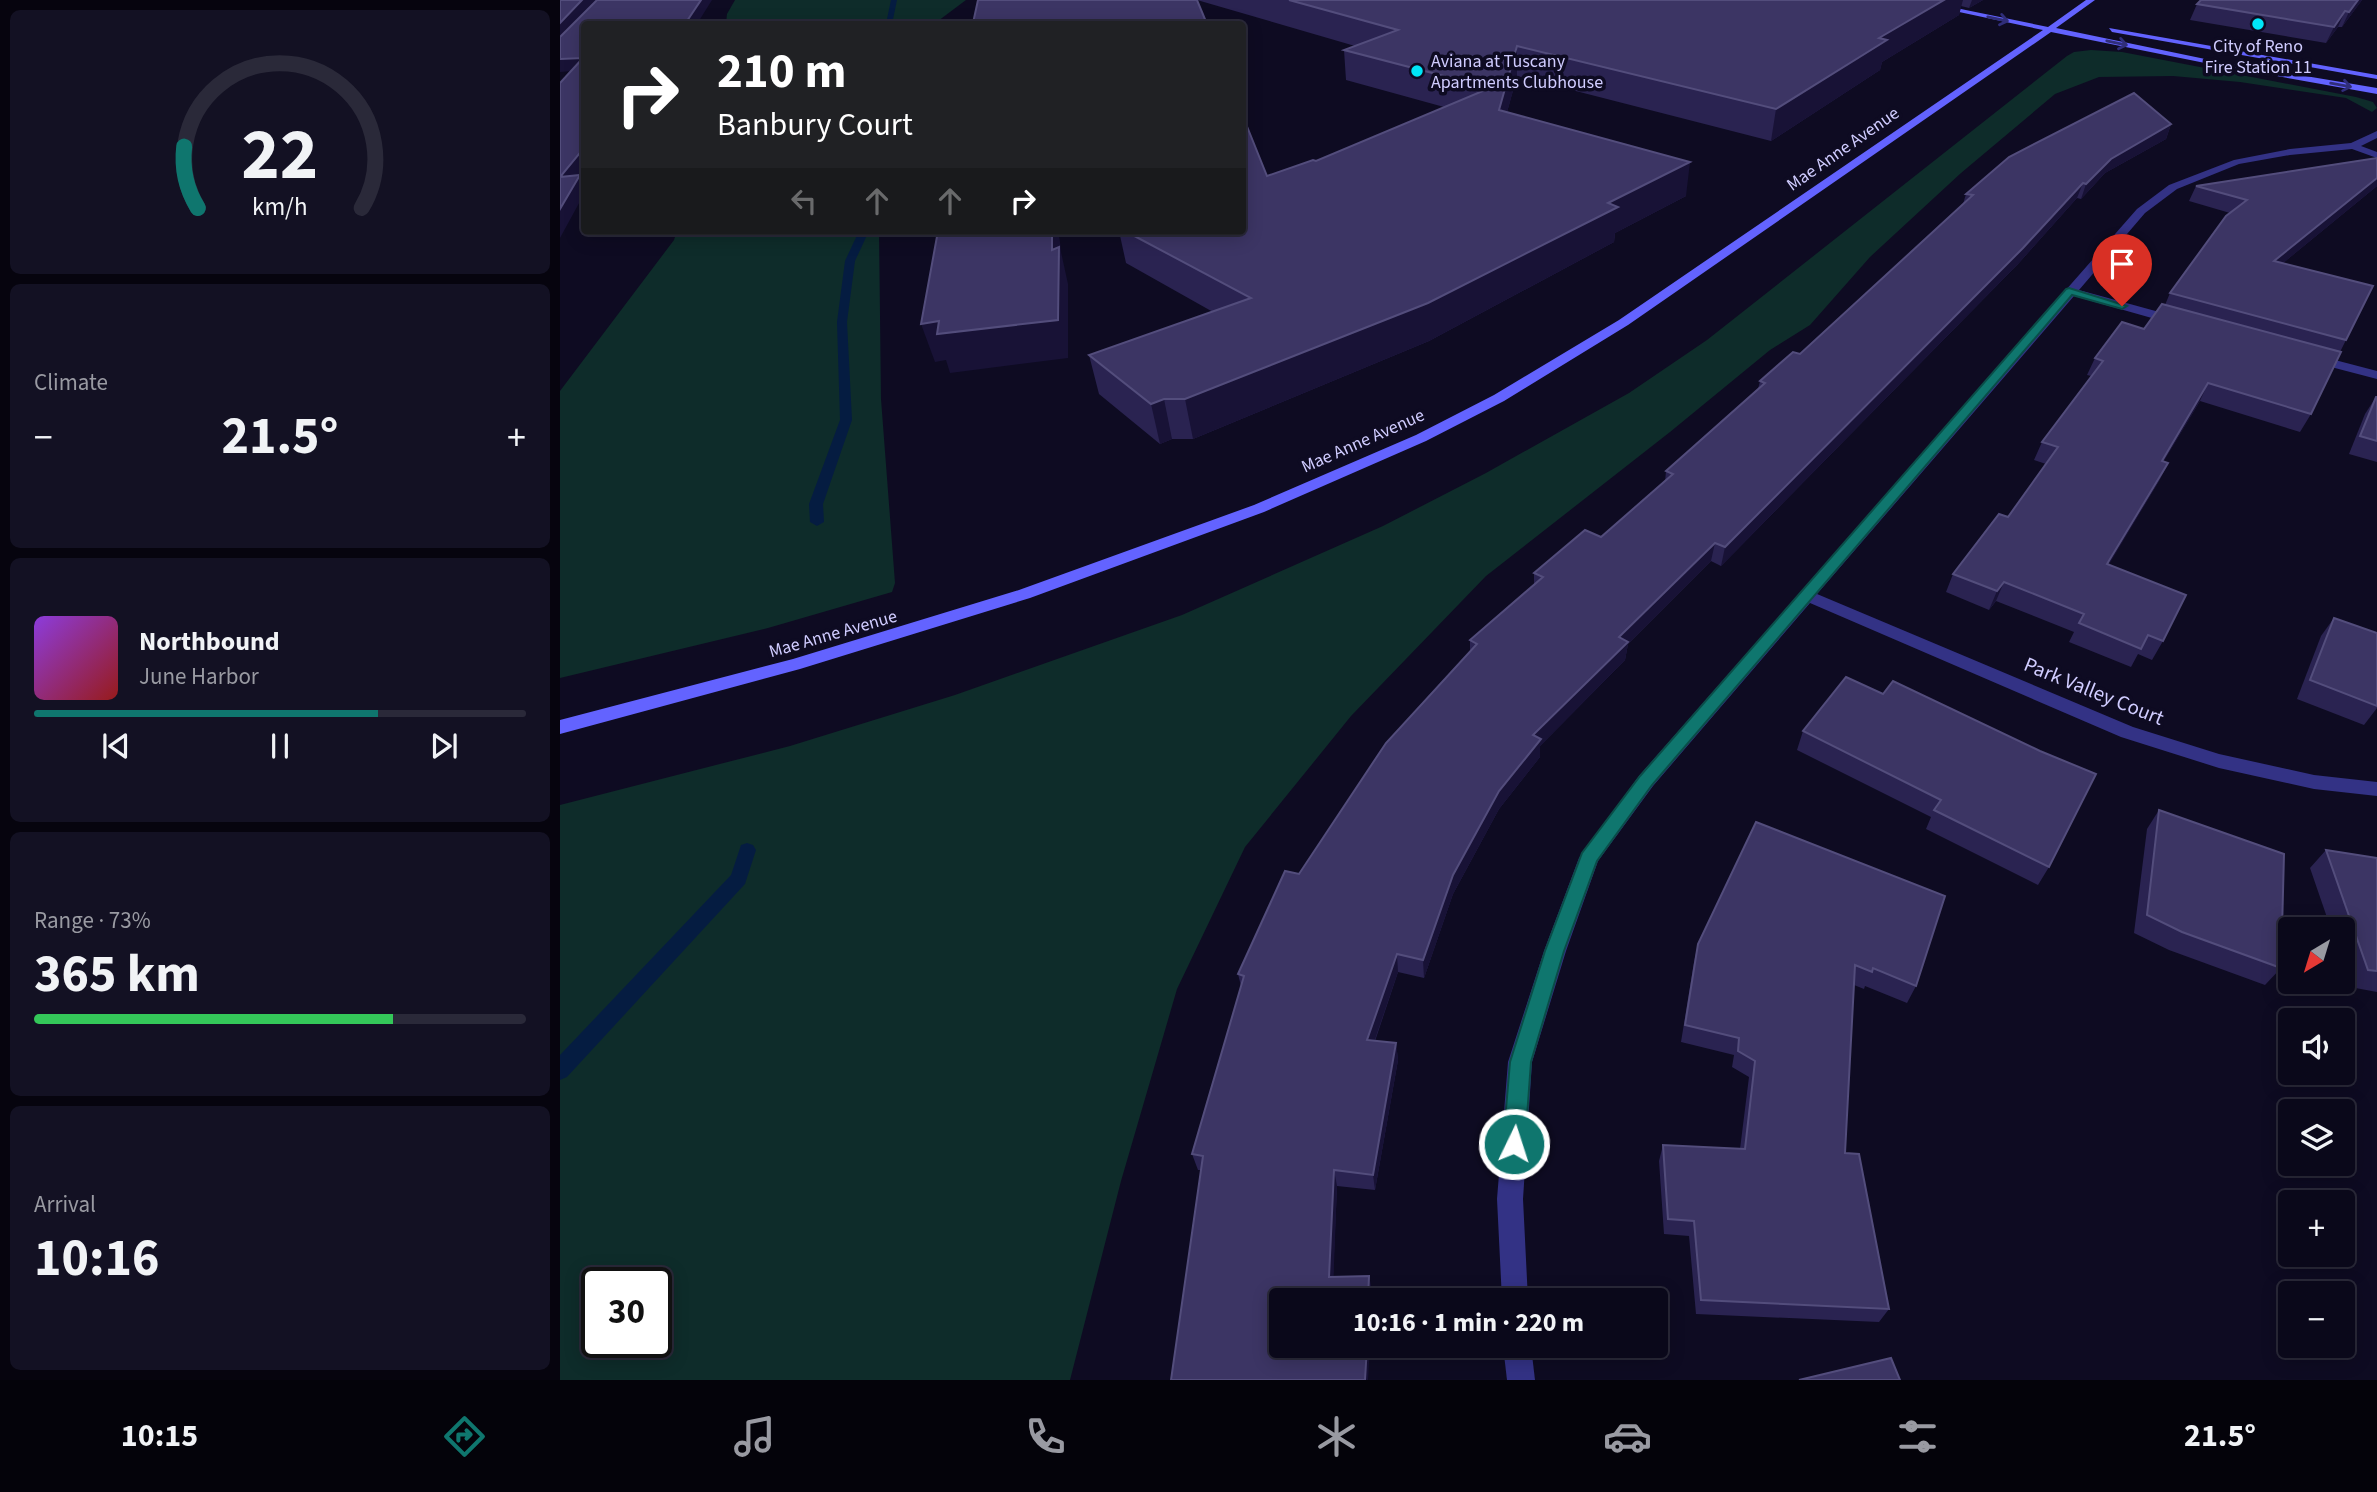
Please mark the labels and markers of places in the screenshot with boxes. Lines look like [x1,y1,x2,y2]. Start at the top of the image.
marker: City of Reno Fire Station 11 [2250,16,2266,32]
place label: City of Reno Fire Station 11 [2204,34,2312,80]
place label: Aviana at Tuscany Apartments Clubhouse [1431,49,1603,95]
marker: Aviana at Tuscany Apartments Clubhouse [1409,63,1425,79]
pin [2092,234,2152,306]

